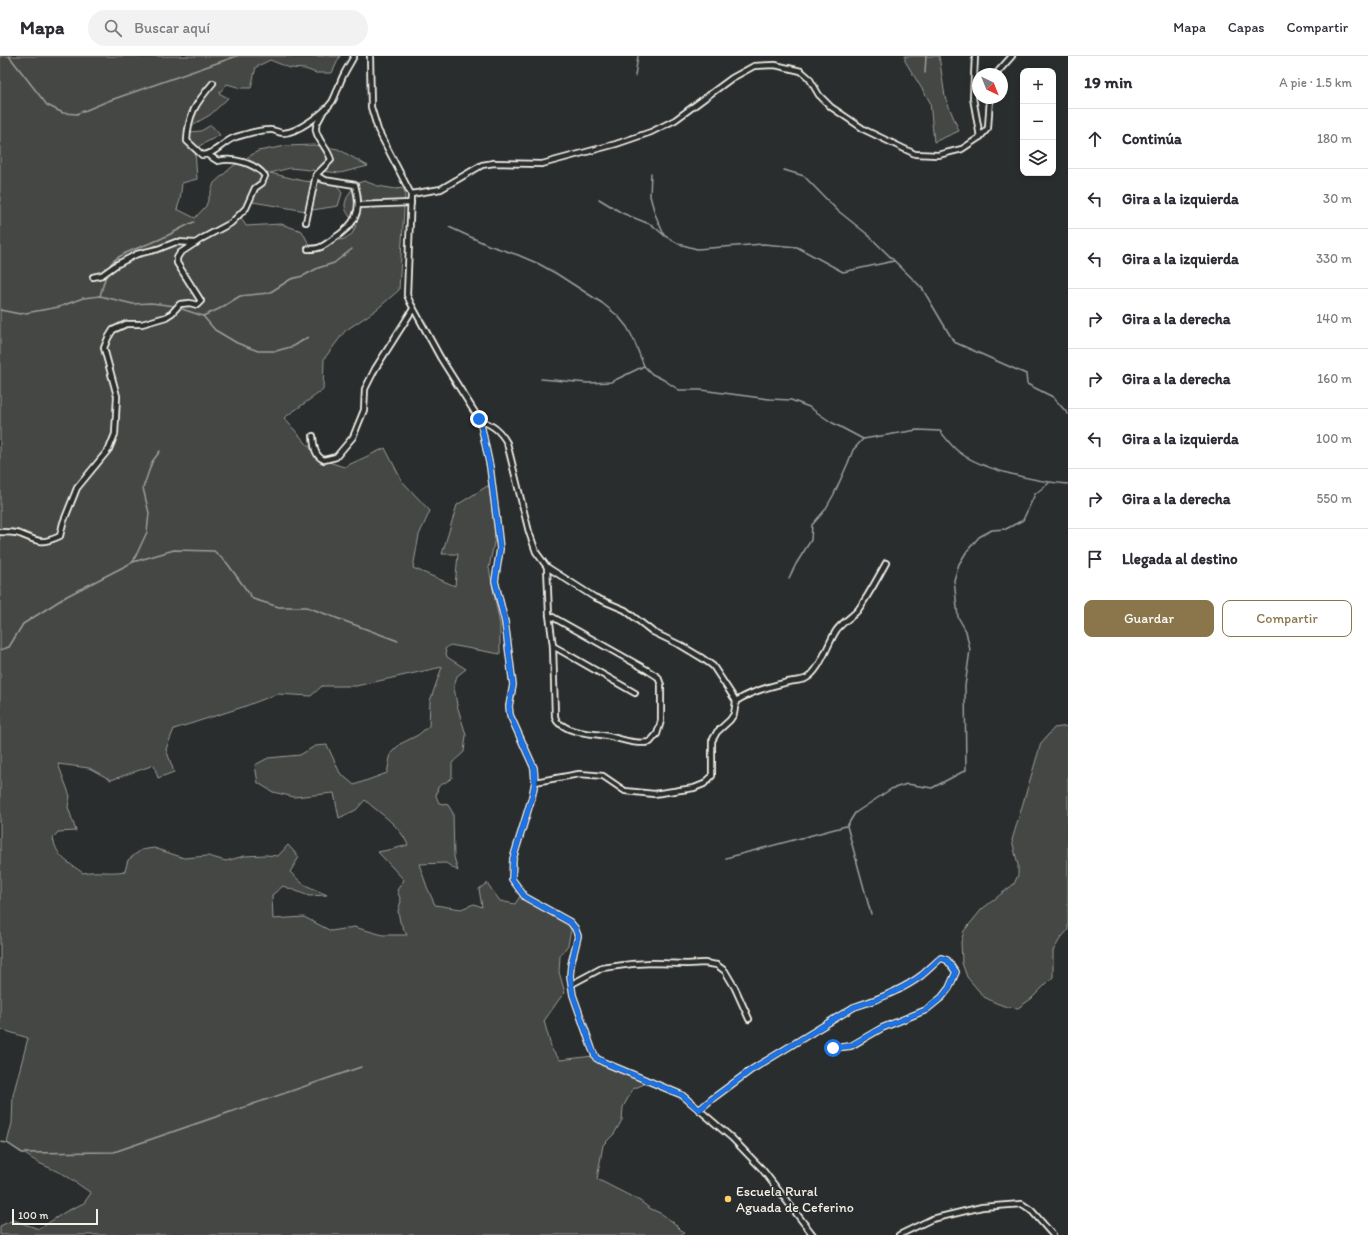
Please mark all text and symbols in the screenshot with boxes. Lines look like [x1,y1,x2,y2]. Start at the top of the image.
search box [88,10,368,46]
text: Mapa [20,16,64,39]
icon: search [102,17,124,39]
text: Buscar aquí [134,19,210,37]
text: Mapa [1173,19,1206,36]
text: Capas [1228,19,1265,36]
text: Compartir [1287,19,1348,36]
north arrow [972,68,1008,104]
map controls [1020,68,1056,176]
button: + [1020,68,1056,104]
text: 19 min [1084,72,1132,92]
text: A pie · 1.5 km [1279,75,1352,90]
button: − [1020,104,1056,140]
icon: ahead [1084,128,1106,150]
text: Continúa [1122,130,1182,148]
text: 180 m [1317,131,1352,146]
button: layers [1020,140,1056,176]
icon: left [1084,188,1106,210]
text: Gira a la izquierda [1122,190,1239,208]
text: 30 m [1323,191,1352,206]
icon: left [1084,248,1106,270]
text: Gira a la izquierda [1122,250,1239,268]
text: 330 m [1316,251,1352,266]
icon: right [1084,308,1106,330]
text: Gira a la derecha [1122,310,1231,328]
text: 140 m [1316,311,1352,326]
icon: right [1084,368,1106,390]
text: Gira a la derecha [1122,370,1231,388]
text: 160 m [1317,371,1352,386]
route end [470,410,488,428]
icon: left [1084,428,1106,450]
text: Gira a la izquierda [1122,430,1239,448]
text: 100 m [1316,431,1352,446]
icon: right [1084,488,1106,510]
text: Gira a la derecha [1122,490,1231,508]
text: 550 m [1316,491,1352,506]
icon: arrive [1084,548,1106,570]
text: Llegada al destino [1122,550,1238,568]
button: Guardar [1084,600,1214,637]
button: Compartir [1222,600,1352,637]
route start [824,1039,842,1057]
place label: Escuela Rural Aguada de Ceferino [736,1183,854,1216]
marker: Escuela Rural Aguada de Ceferino [723,1194,733,1204]
scale bar [12,1207,98,1226]
text: 100 m [18,1209,48,1222]

